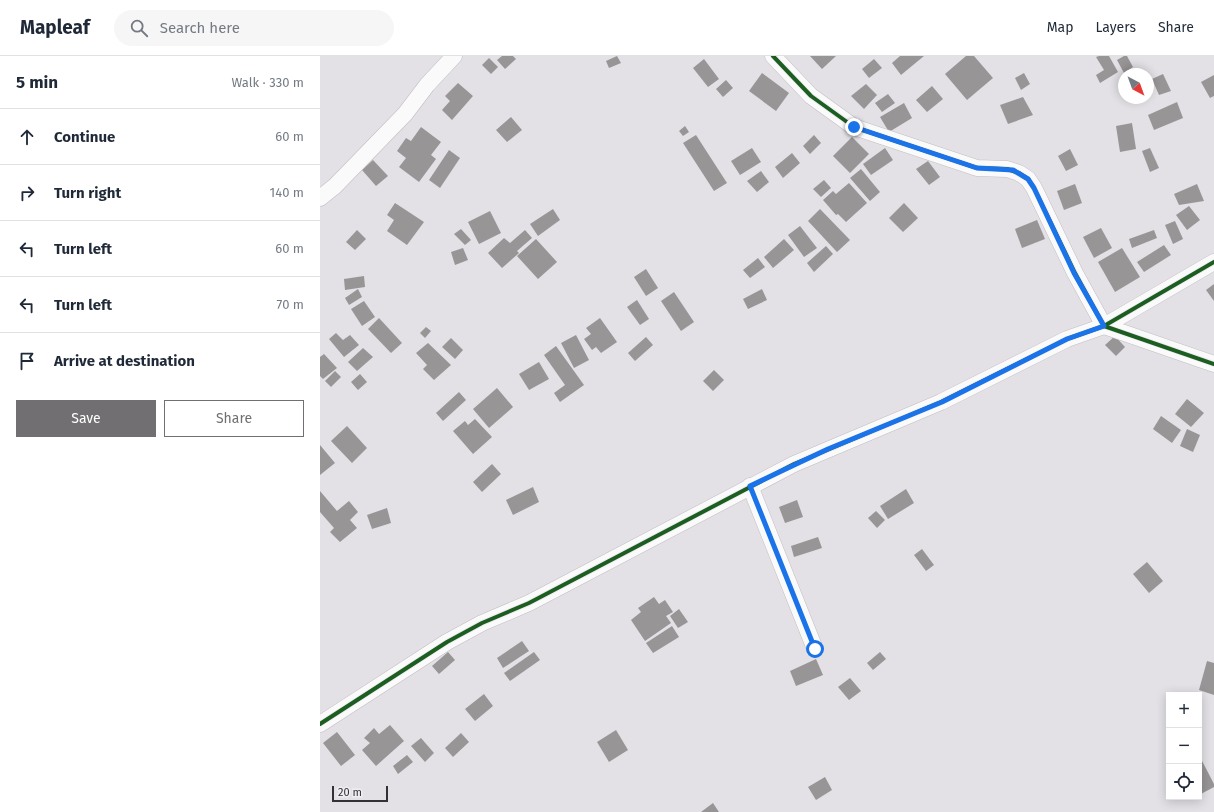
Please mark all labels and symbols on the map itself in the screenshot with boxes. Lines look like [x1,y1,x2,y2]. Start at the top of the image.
north arrow [1118,68,1154,104]
route end [845,118,863,136]
route start [806,640,824,658]
scale bar [332,784,388,803]

